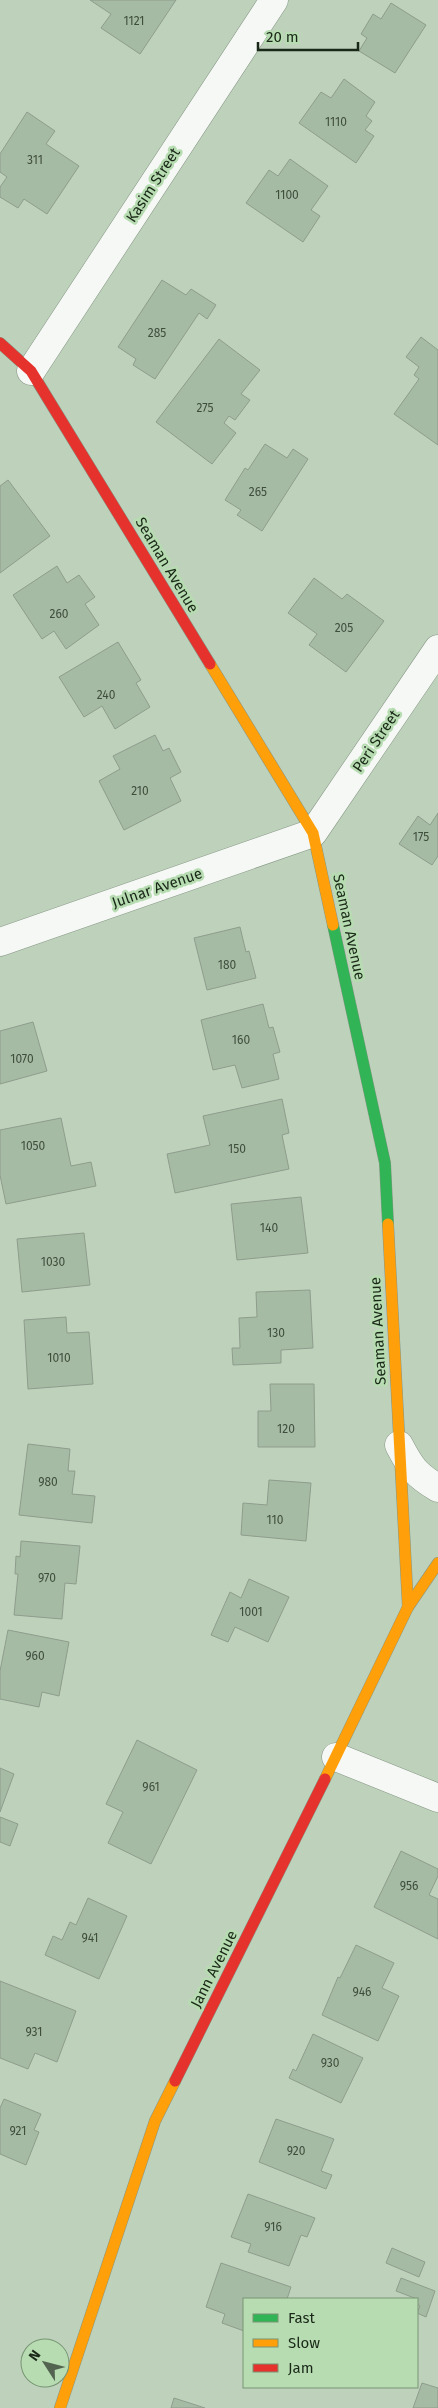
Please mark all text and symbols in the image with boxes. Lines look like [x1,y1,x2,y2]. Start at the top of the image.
house number: 1121 [123,14,145,28]
scale bar [258,20,358,52]
text: 20 m [266,28,299,46]
house number: 1110 [325,115,347,129]
street label: Kasim Street [122,144,184,226]
house number: 311 [27,153,43,167]
house number: 1100 [275,188,299,202]
house number: 285 [148,326,166,340]
house number: 275 [197,401,213,415]
house number: 265 [249,485,267,499]
street label: Seaman Avenue [131,514,203,616]
house number: 260 [49,607,69,621]
house number: 205 [335,621,353,635]
house number: 240 [97,688,116,702]
street label: Peri Street [349,706,404,776]
house number: 210 [131,784,149,798]
house number: 175 [413,830,429,844]
street label: Julnar Avenue [110,864,204,912]
street label: Seaman Avenue [329,872,369,982]
house number: 180 [218,958,237,972]
house number: 160 [232,1033,250,1047]
house number: 1070 [10,1052,34,1066]
house number: 1050 [21,1139,46,1153]
house number: 150 [228,1142,246,1156]
house number: 140 [260,1221,278,1235]
house number: 1030 [41,1255,66,1269]
street label: Seaman Avenue [366,1277,390,1385]
house number: 130 [267,1326,285,1340]
house number: 1010 [47,1351,71,1365]
house number: 120 [277,1422,295,1436]
house number: 980 [38,1475,58,1489]
house number: 110 [267,1513,284,1527]
house number: 970 [38,1571,56,1585]
house number: 1001 [239,1605,263,1619]
house number: 960 [25,1649,45,1663]
house number: 961 [142,1780,160,1794]
house number: 956 [400,1879,418,1893]
street label: Jann Avenue [187,1927,241,2011]
house number: 941 [81,1931,99,1945]
house number: 946 [353,1985,371,1999]
house number: 931 [26,2025,42,2039]
house number: 930 [321,2056,340,2070]
house number: 921 [10,2124,26,2138]
house number: 920 [287,2144,306,2158]
house number: 916 [264,2220,282,2234]
legend [243,2298,418,2388]
text: Fast [288,2309,315,2327]
text: Slow [288,2334,320,2352]
north arrow [20,2338,70,2388]
text: N [25,2347,44,2364]
text: Jam [288,2359,314,2377]

